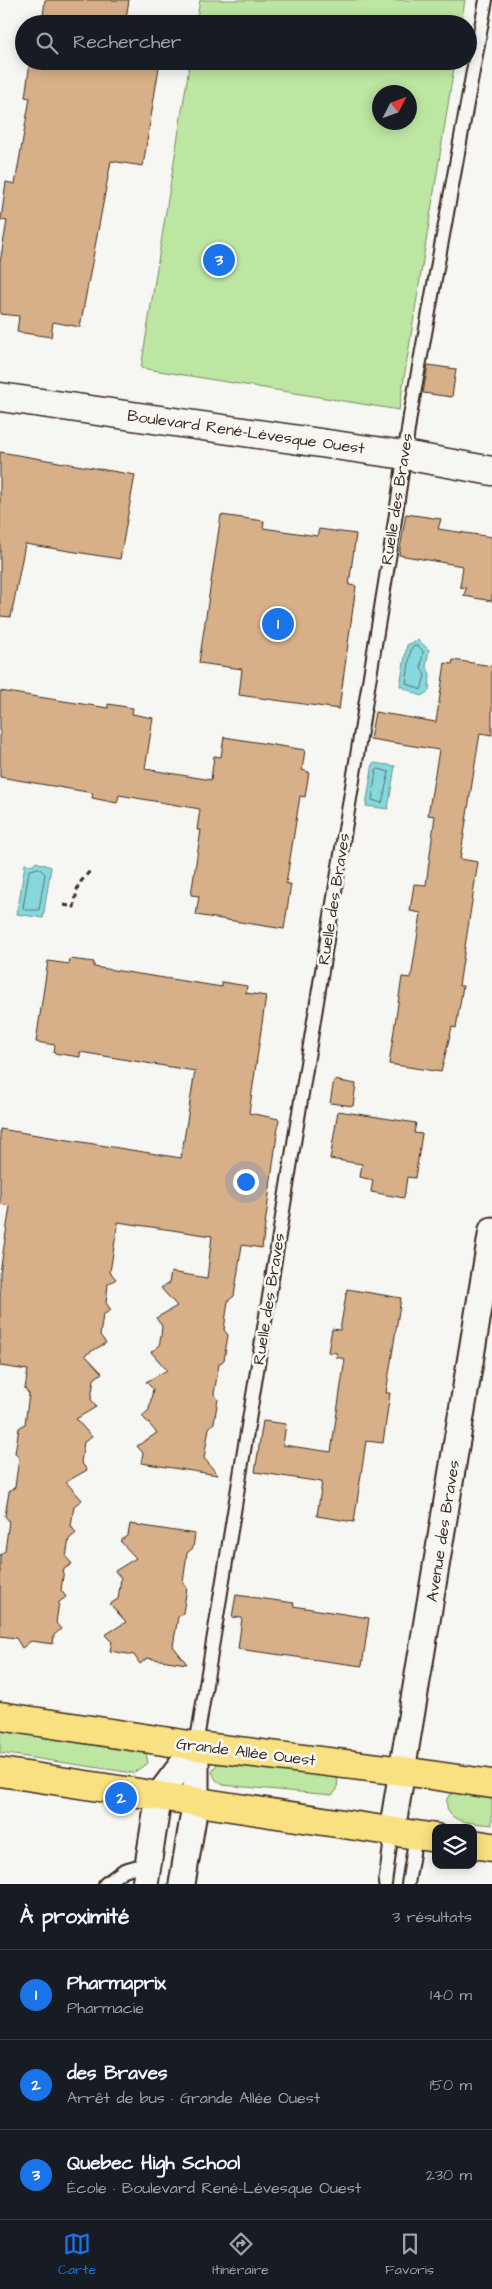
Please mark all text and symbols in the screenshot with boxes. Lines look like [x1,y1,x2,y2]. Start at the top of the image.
search box [15,15,477,70]
icon: search [33,29,61,57]
text: Rechercher [73,29,181,56]
north arrow [372,85,417,130]
pin: 3 [203,241,235,279]
street label: Boulevard René-Lévesque Ouest [126,404,367,460]
street label: Ruelle des Braves [376,432,418,566]
pin: 1 [262,605,294,643]
street label: Ruelle des Braves [313,832,355,966]
your location [233,1169,259,1195]
street label: Ruelle des Braves [248,1232,290,1366]
street label: Avenue des Braves [421,1459,465,1603]
street label: Grande Allée Ouest [175,1733,318,1772]
pin: 2 [105,1779,137,1817]
map controls [432,1824,477,1869]
button: layers [432,1824,477,1869]
text: À proximité [20,1902,129,1931]
text: 3 résultats [392,1906,472,1928]
text: Pharmaprix [67,1970,166,1997]
text: 1 [35,1984,37,2006]
text: 140 m [430,1984,472,2006]
text: Pharmacie [67,1997,144,2019]
text: des Braves [67,2060,168,2087]
text: 2 [31,2074,41,2096]
text: 150 m [430,2074,472,2096]
text: Arrêt de bus · Grande Allée Ouest [67,2087,320,2109]
text: Quebec High School [67,2150,240,2177]
text: 3 [32,2164,40,2186]
text: 230 m [426,2164,472,2186]
text: École · Boulevard René-Lévesque Ouest [67,2177,361,2199]
tab: Carte [58,2230,96,2280]
tab: Itinéraire [212,2230,269,2280]
tab: Favoris [385,2230,434,2280]

